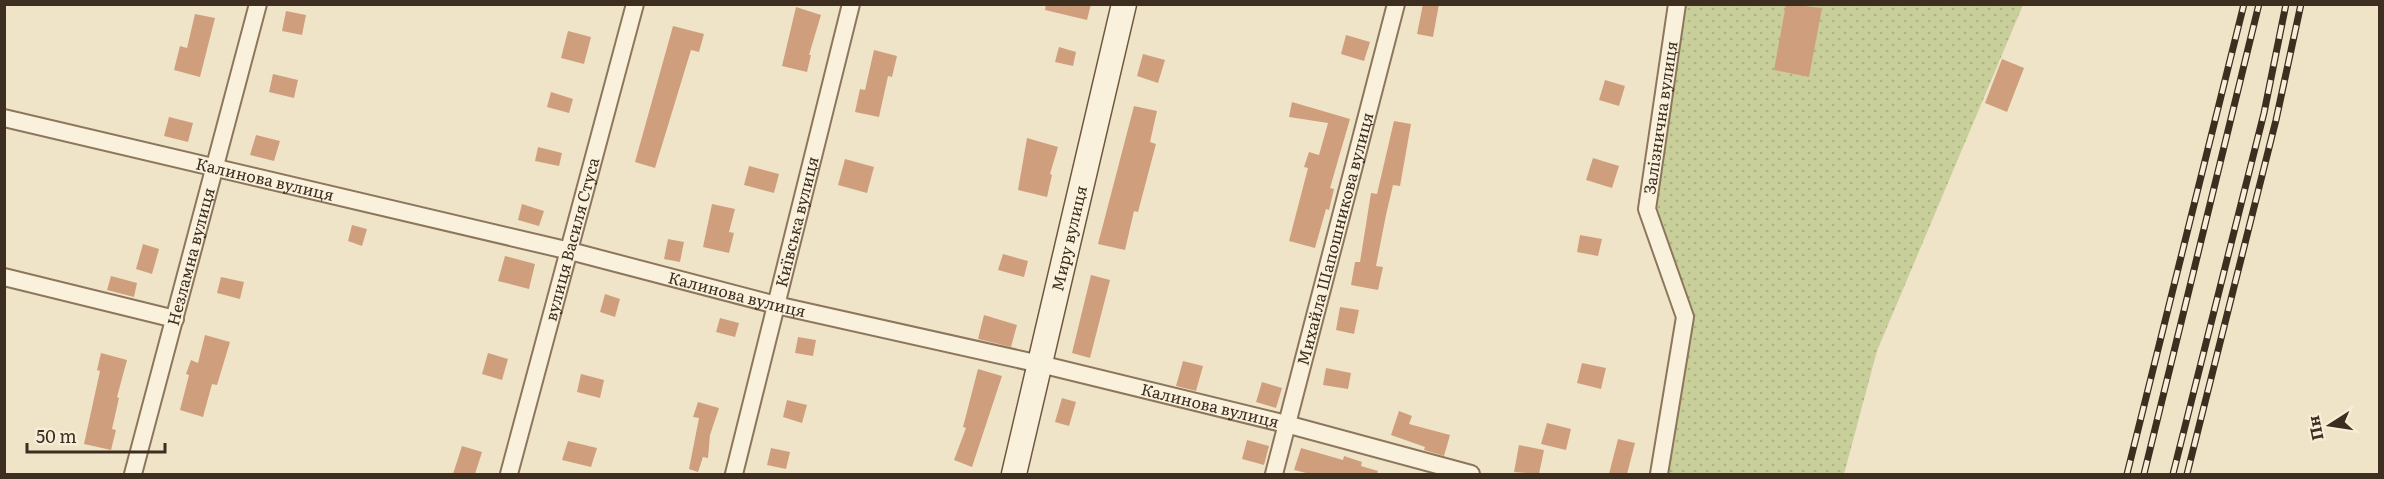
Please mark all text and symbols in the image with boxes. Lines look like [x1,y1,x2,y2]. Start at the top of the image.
street label: Залізнична вулиця [1636,39,1682,196]
street label: Михайла Шапошникова вулиця [1290,109,1378,368]
street label: Калинова вулиця [194,150,337,206]
street label: вулиця Василя Стуса [538,154,604,323]
street label: Київська вулиця [768,154,824,289]
street label: Миру вулиця [1044,183,1092,293]
street label: Незламна вулиця [160,185,220,328]
street label: Калинова вулиця [666,264,808,322]
street label: Калинова вулиця [1139,376,1282,433]
north arrow [2300,395,2360,455]
text: Пн [2300,414,2329,443]
scale bar [27,416,165,454]
text: 50 m [36,422,77,449]

